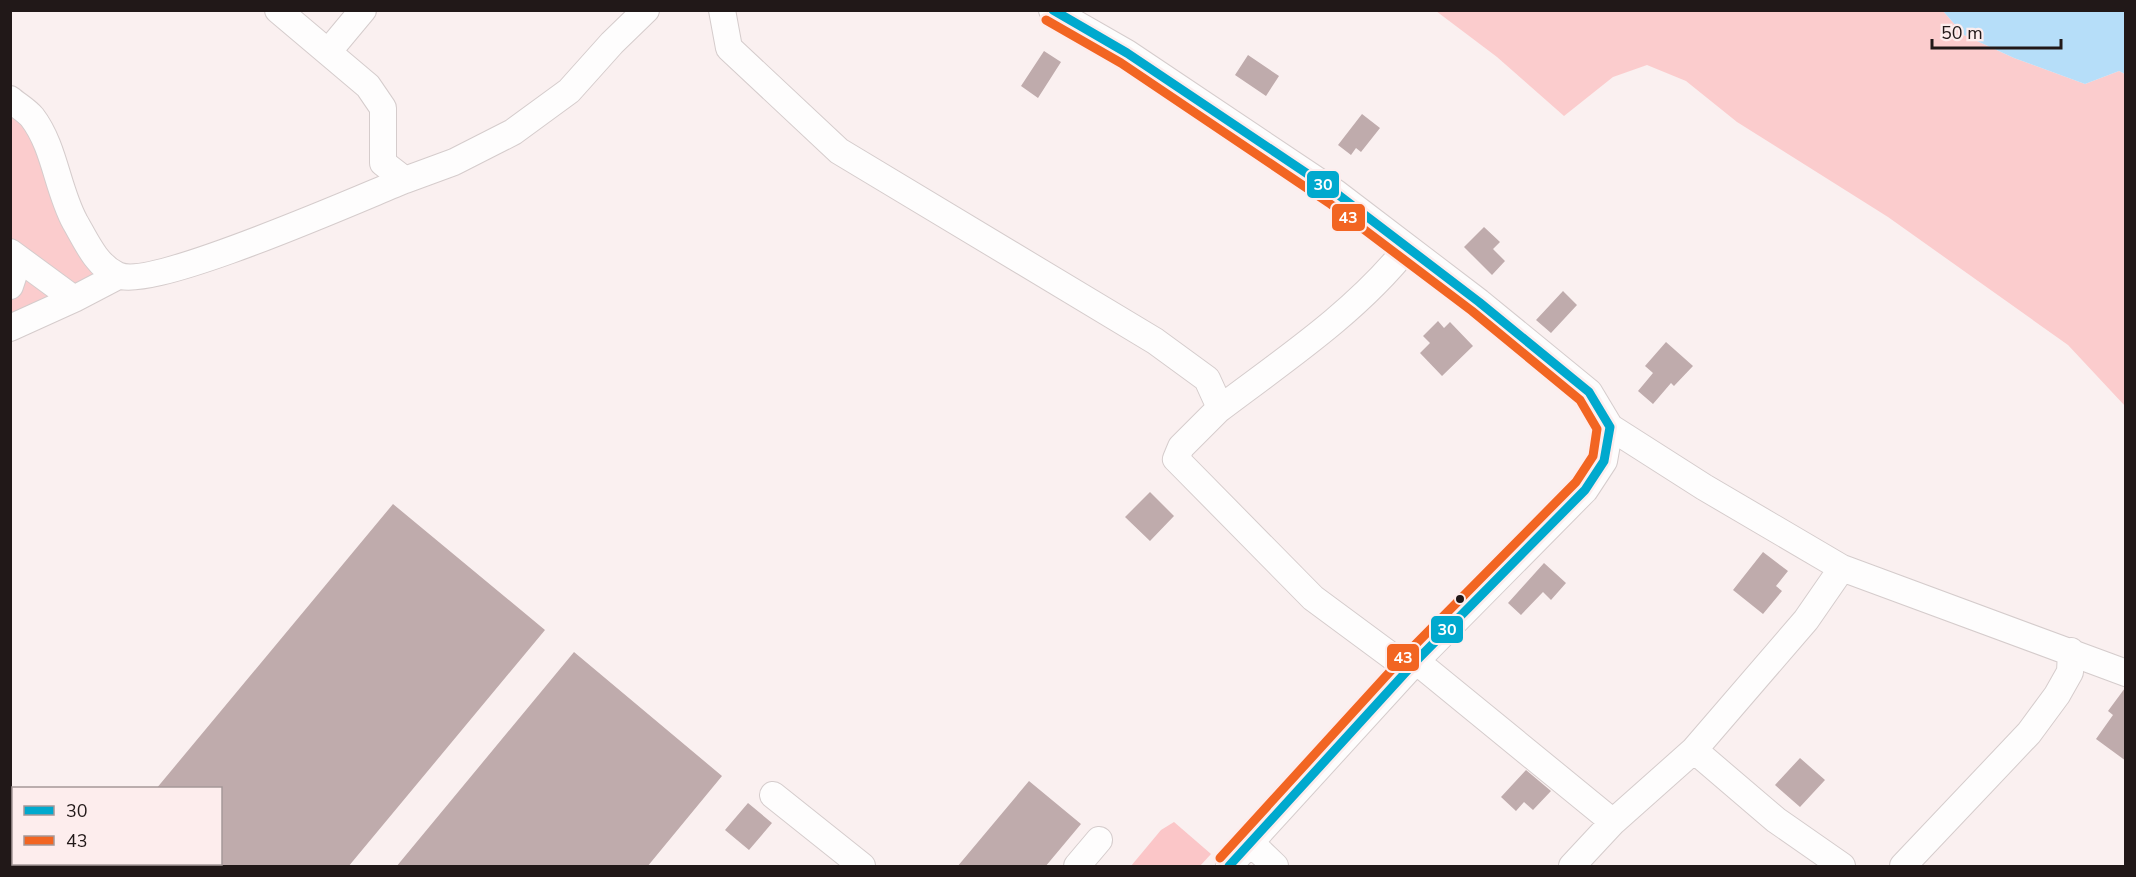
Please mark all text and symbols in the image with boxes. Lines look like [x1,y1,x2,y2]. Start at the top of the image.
scale bar [1932,12,2061,50]
text: 50 m [1941,21,1983,45]
line badge: 30 [1306,170,1340,199]
text: 30 [1313,174,1333,196]
line badge: 43 [1331,203,1366,232]
text: 43 [1338,207,1358,229]
unlabelled marker [1454,593,1466,605]
line badge: 30 [1430,615,1464,644]
text: 30 [1437,619,1457,641]
line badge: 43 [1386,643,1420,672]
text: 43 [1393,647,1413,669]
legend [12,787,222,865]
text: 30 [66,799,88,823]
text: 43 [66,829,88,853]

